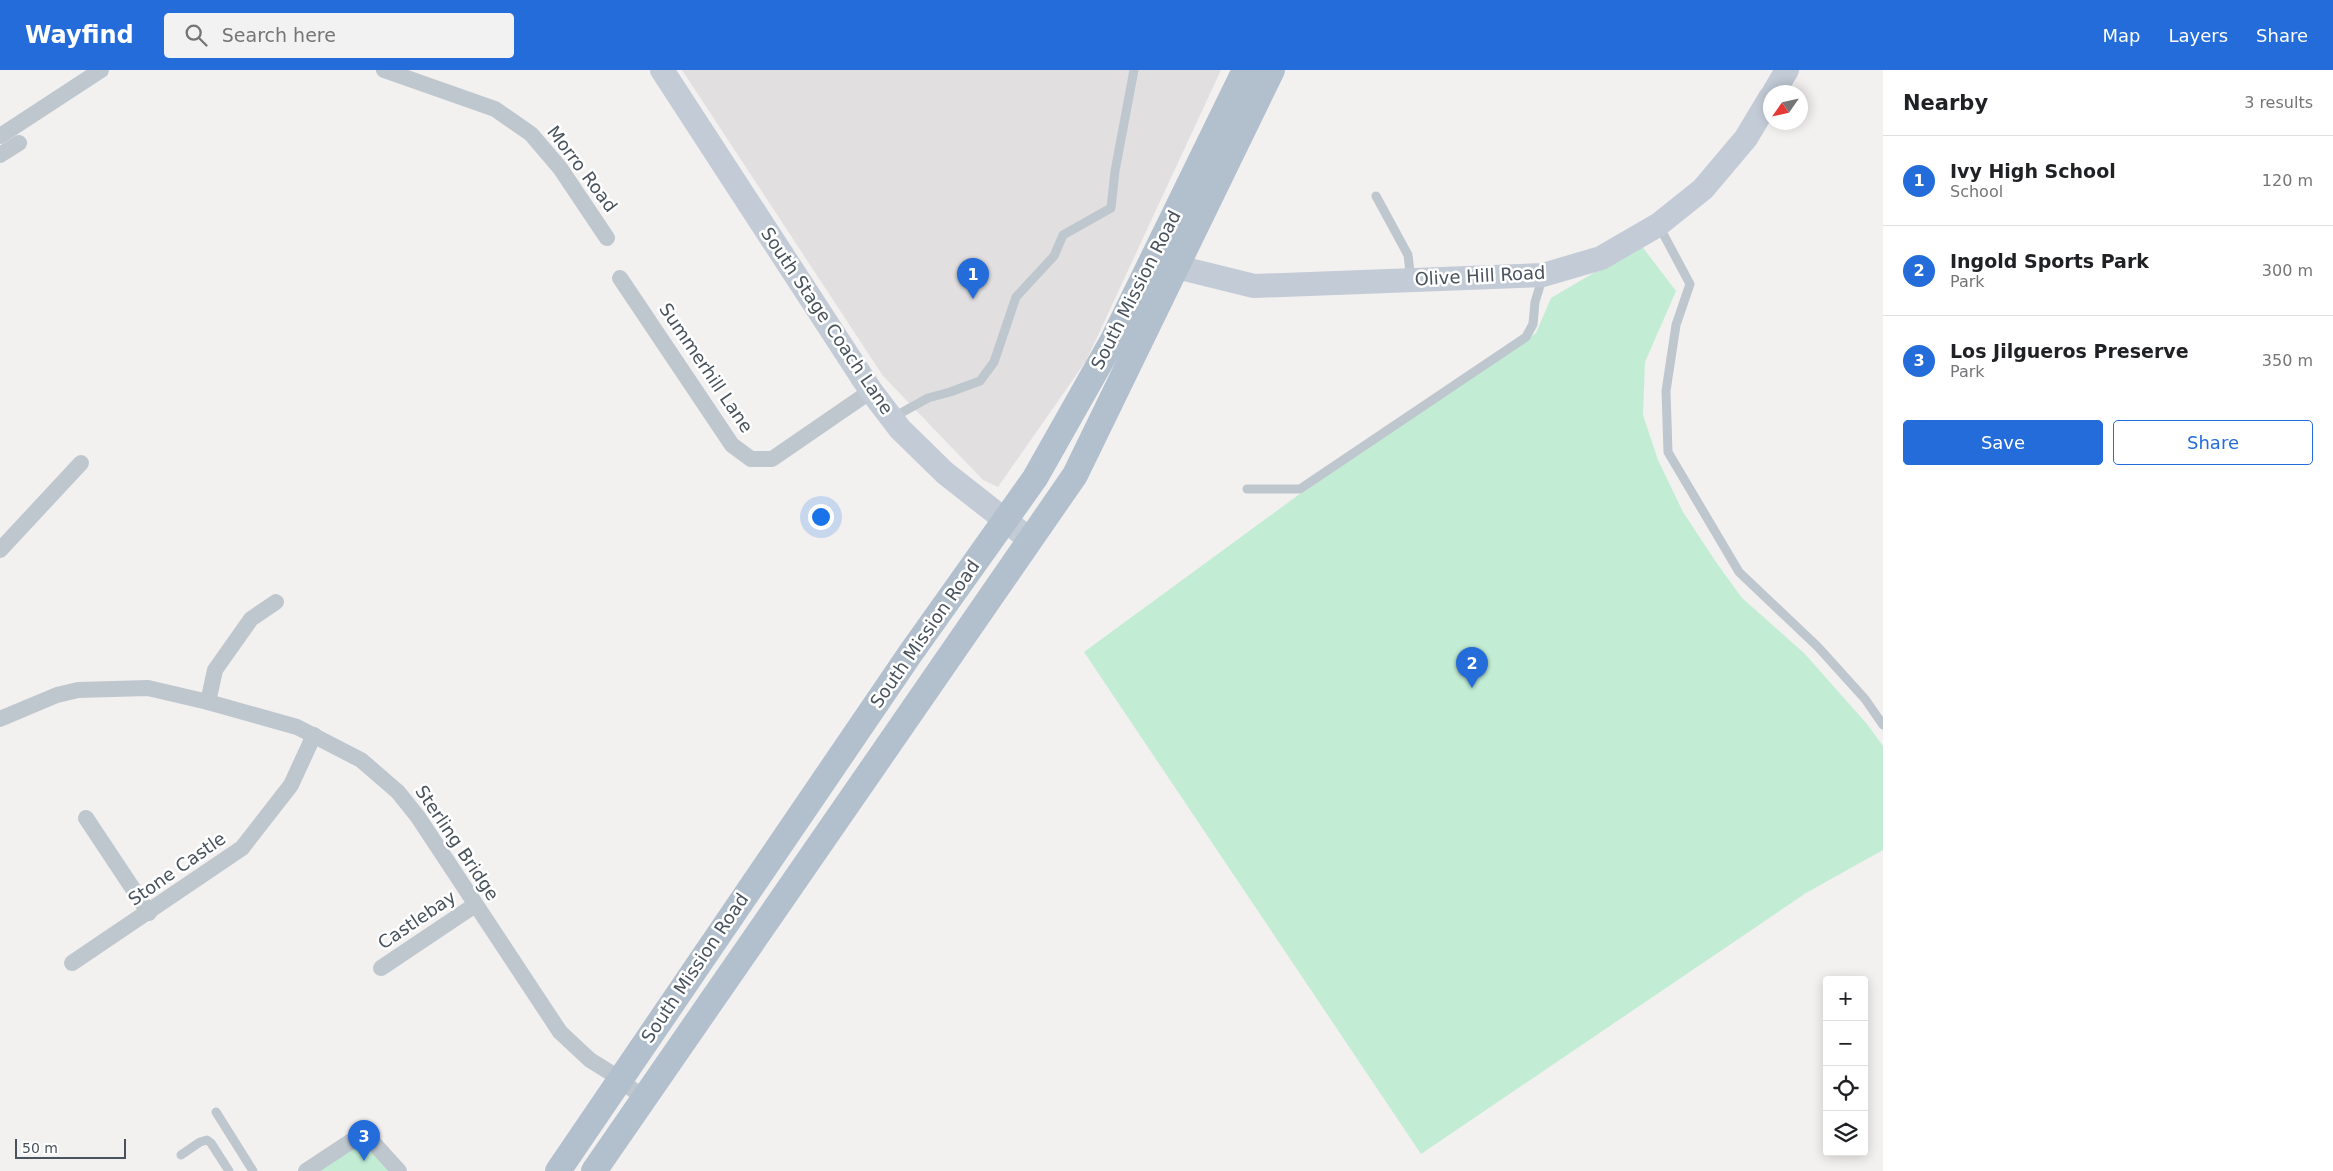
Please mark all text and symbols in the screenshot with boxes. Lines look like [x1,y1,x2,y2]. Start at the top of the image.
search box [164,13,514,58]
text: Wayfind [25,21,134,49]
icon: search [182,21,210,49]
text: Search here [222,24,336,46]
text: Map [2102,25,2140,46]
text: Layers [2168,25,2228,46]
text: Share [2256,25,2308,46]
north arrow [1763,85,1808,130]
text: Nearby [1903,91,1988,115]
text: 3 results [2244,93,2313,112]
street label: Morro Road [543,121,622,216]
text: Ivy High School [1950,160,2116,182]
text: 1 [1913,171,1925,190]
text: 120 m [2262,171,2313,190]
text: School [1950,182,2003,201]
street label: South Mission Road [1086,207,1185,373]
street label: South Stage Coach Lane [757,223,898,418]
text: Ingold Sports Park [1950,250,2149,272]
pin: 1 [957,258,989,299]
text: 2 [1913,261,1925,280]
text: 300 m [2262,261,2313,280]
street label: Olive Hill Road [1414,262,1546,289]
text: Park [1950,272,1985,291]
street label: Summerhill Lane [655,299,758,436]
text: Los Jilgueros Preserve [1950,340,2189,362]
text: 3 [1913,351,1925,370]
text: 350 m [2262,351,2313,370]
text: Park [1950,362,1985,381]
button: Save [1903,420,2103,465]
button: Share [2113,420,2313,465]
your location [808,504,834,530]
street label: South Mission Road [866,556,984,712]
pin: 2 [1456,647,1488,688]
street label: Sterling Bridge [411,781,504,904]
street label: Stone Castle [124,827,229,910]
street label: Castlebay [374,886,460,953]
street label: South Mission Road [637,889,752,1046]
map controls [1823,976,1868,1156]
button: + [1823,976,1868,1021]
button: − [1823,1021,1868,1066]
button: locate [1823,1066,1868,1111]
button: layers [1823,1111,1868,1156]
pin: 3 [348,1120,380,1161]
scale bar [15,1136,126,1159]
text: 50 m [22,1140,58,1156]

